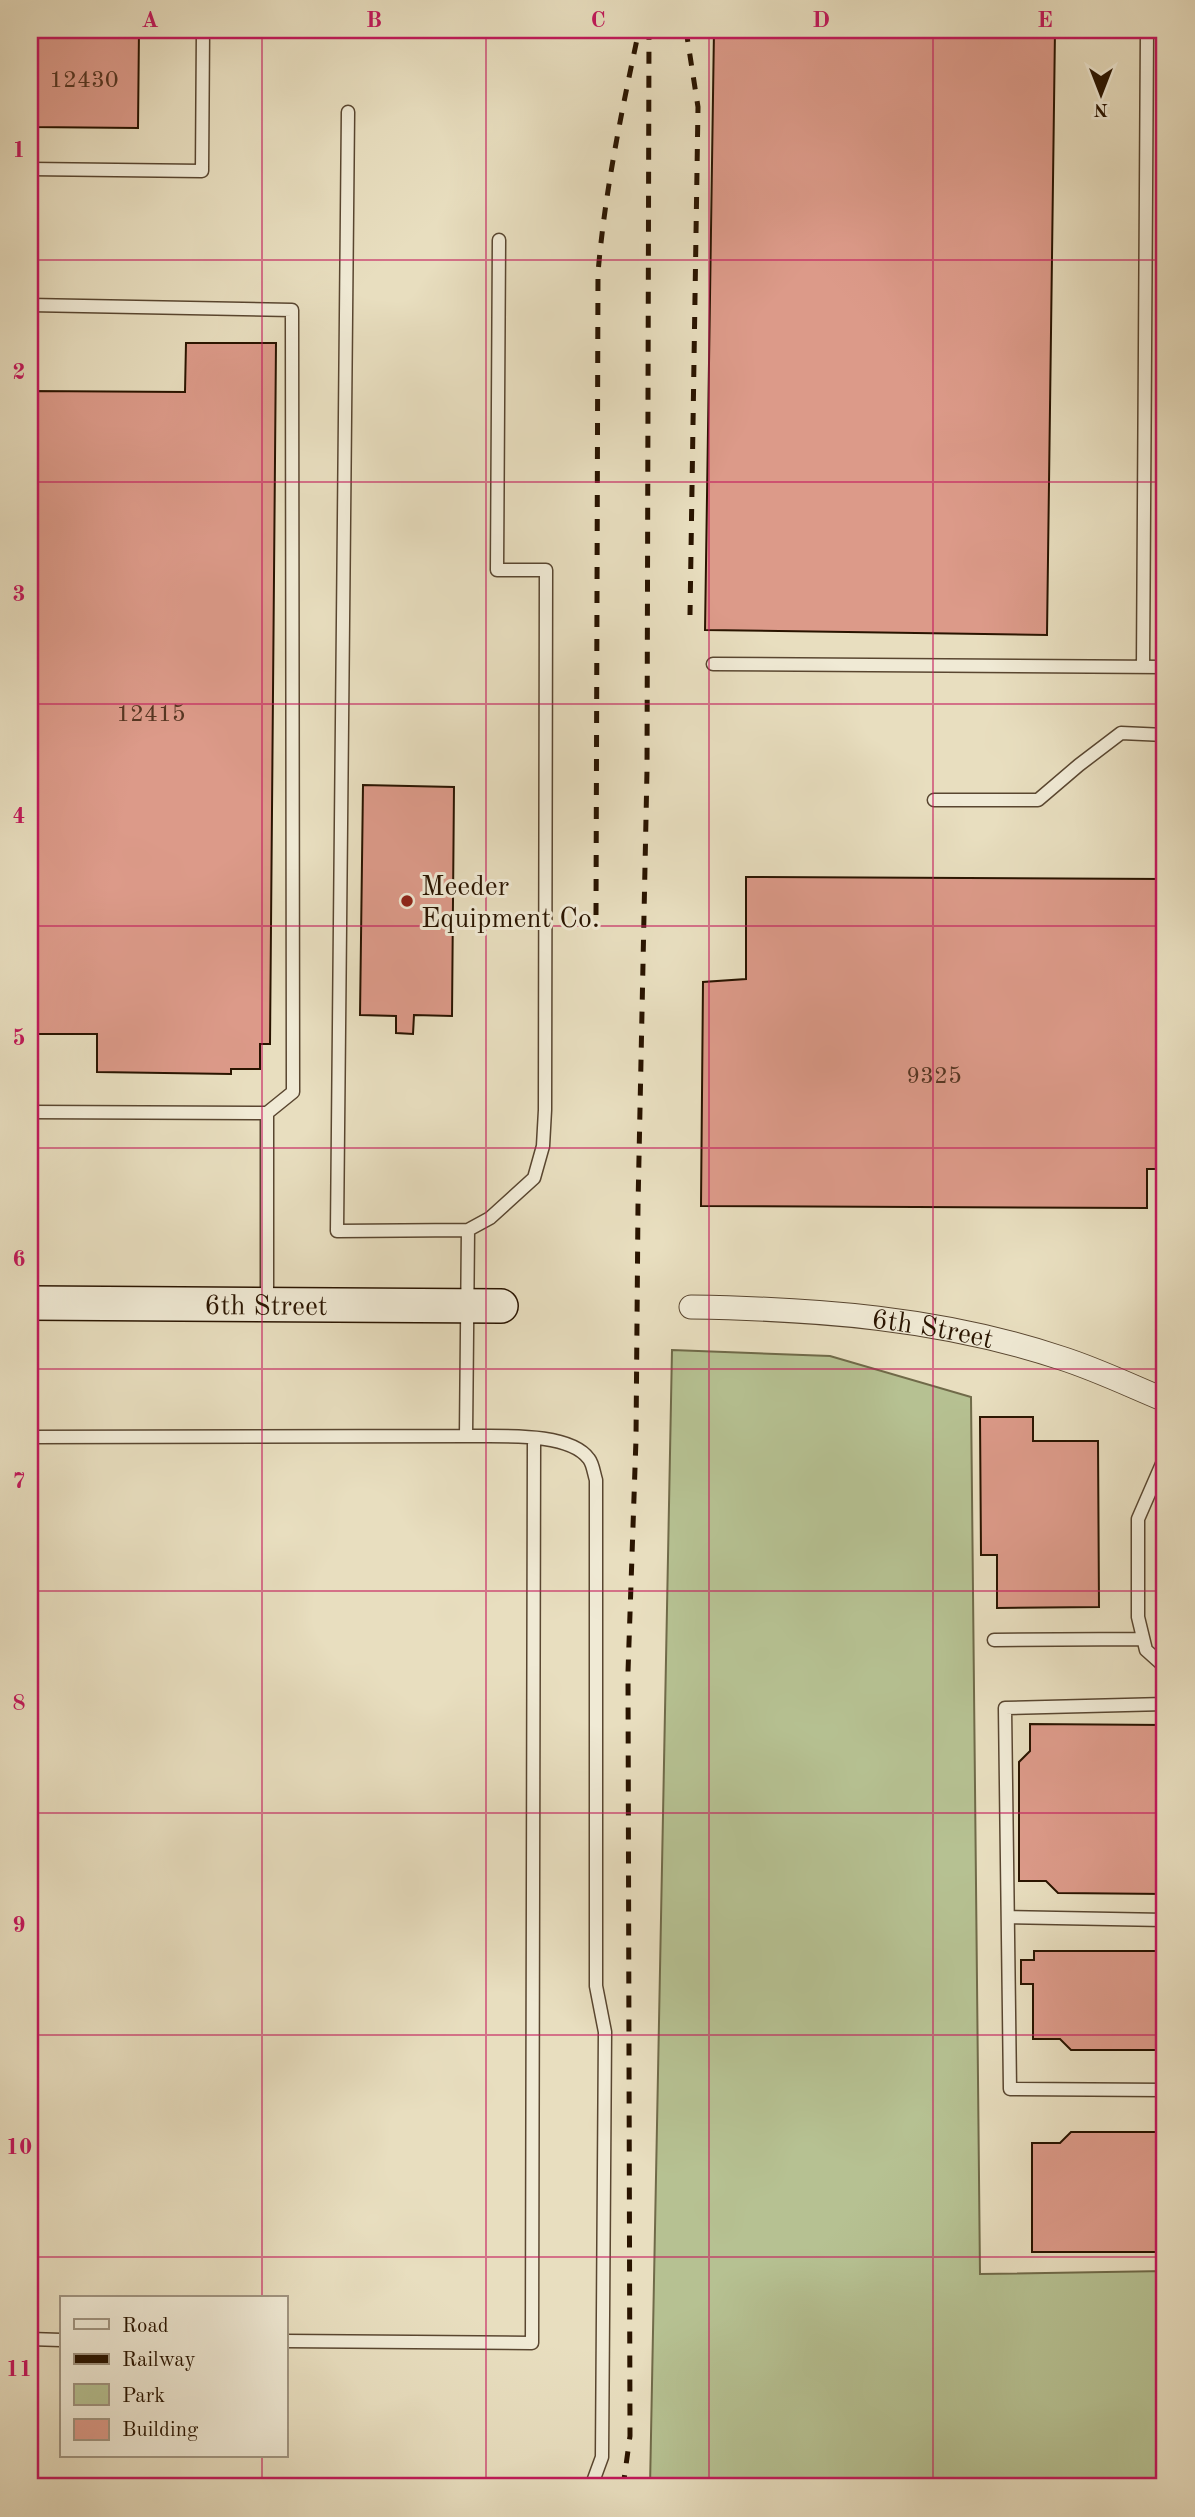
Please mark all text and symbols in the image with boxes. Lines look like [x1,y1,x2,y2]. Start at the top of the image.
text: A [141,9,159,32]
text: B [366,9,382,32]
text: C [590,9,606,32]
text: D [812,9,830,32]
text: E [1037,9,1053,32]
north arrow [1066,60,1136,130]
house number: 12430 [49,69,119,93]
text: N [1093,99,1108,118]
text: 1 [12,139,26,162]
text: 2 [12,361,26,384]
text: 3 [12,583,26,606]
house number: 12415 [116,703,186,727]
text: 4 [12,805,26,828]
place label: Meeder Equipment Co. [421,874,600,934]
marker: Meeder Equipment Co. [399,893,415,909]
text: 5 [12,1027,26,1050]
house number: 9325 [906,1065,962,1089]
text: 6 [12,1248,26,1271]
street label: 6th Street [204,1293,328,1322]
street label: 6th Street [870,1307,996,1355]
text: 7 [12,1470,26,1493]
text: 8 [12,1692,26,1715]
text: 9 [12,1914,26,1937]
text: 10 [6,2136,32,2159]
legend [60,2296,287,2458]
text: Road [122,2316,169,2337]
text: Railway [122,2350,196,2371]
text: 11 [6,2358,32,2381]
text: Park [122,2386,165,2407]
text: Building [122,2420,199,2441]

